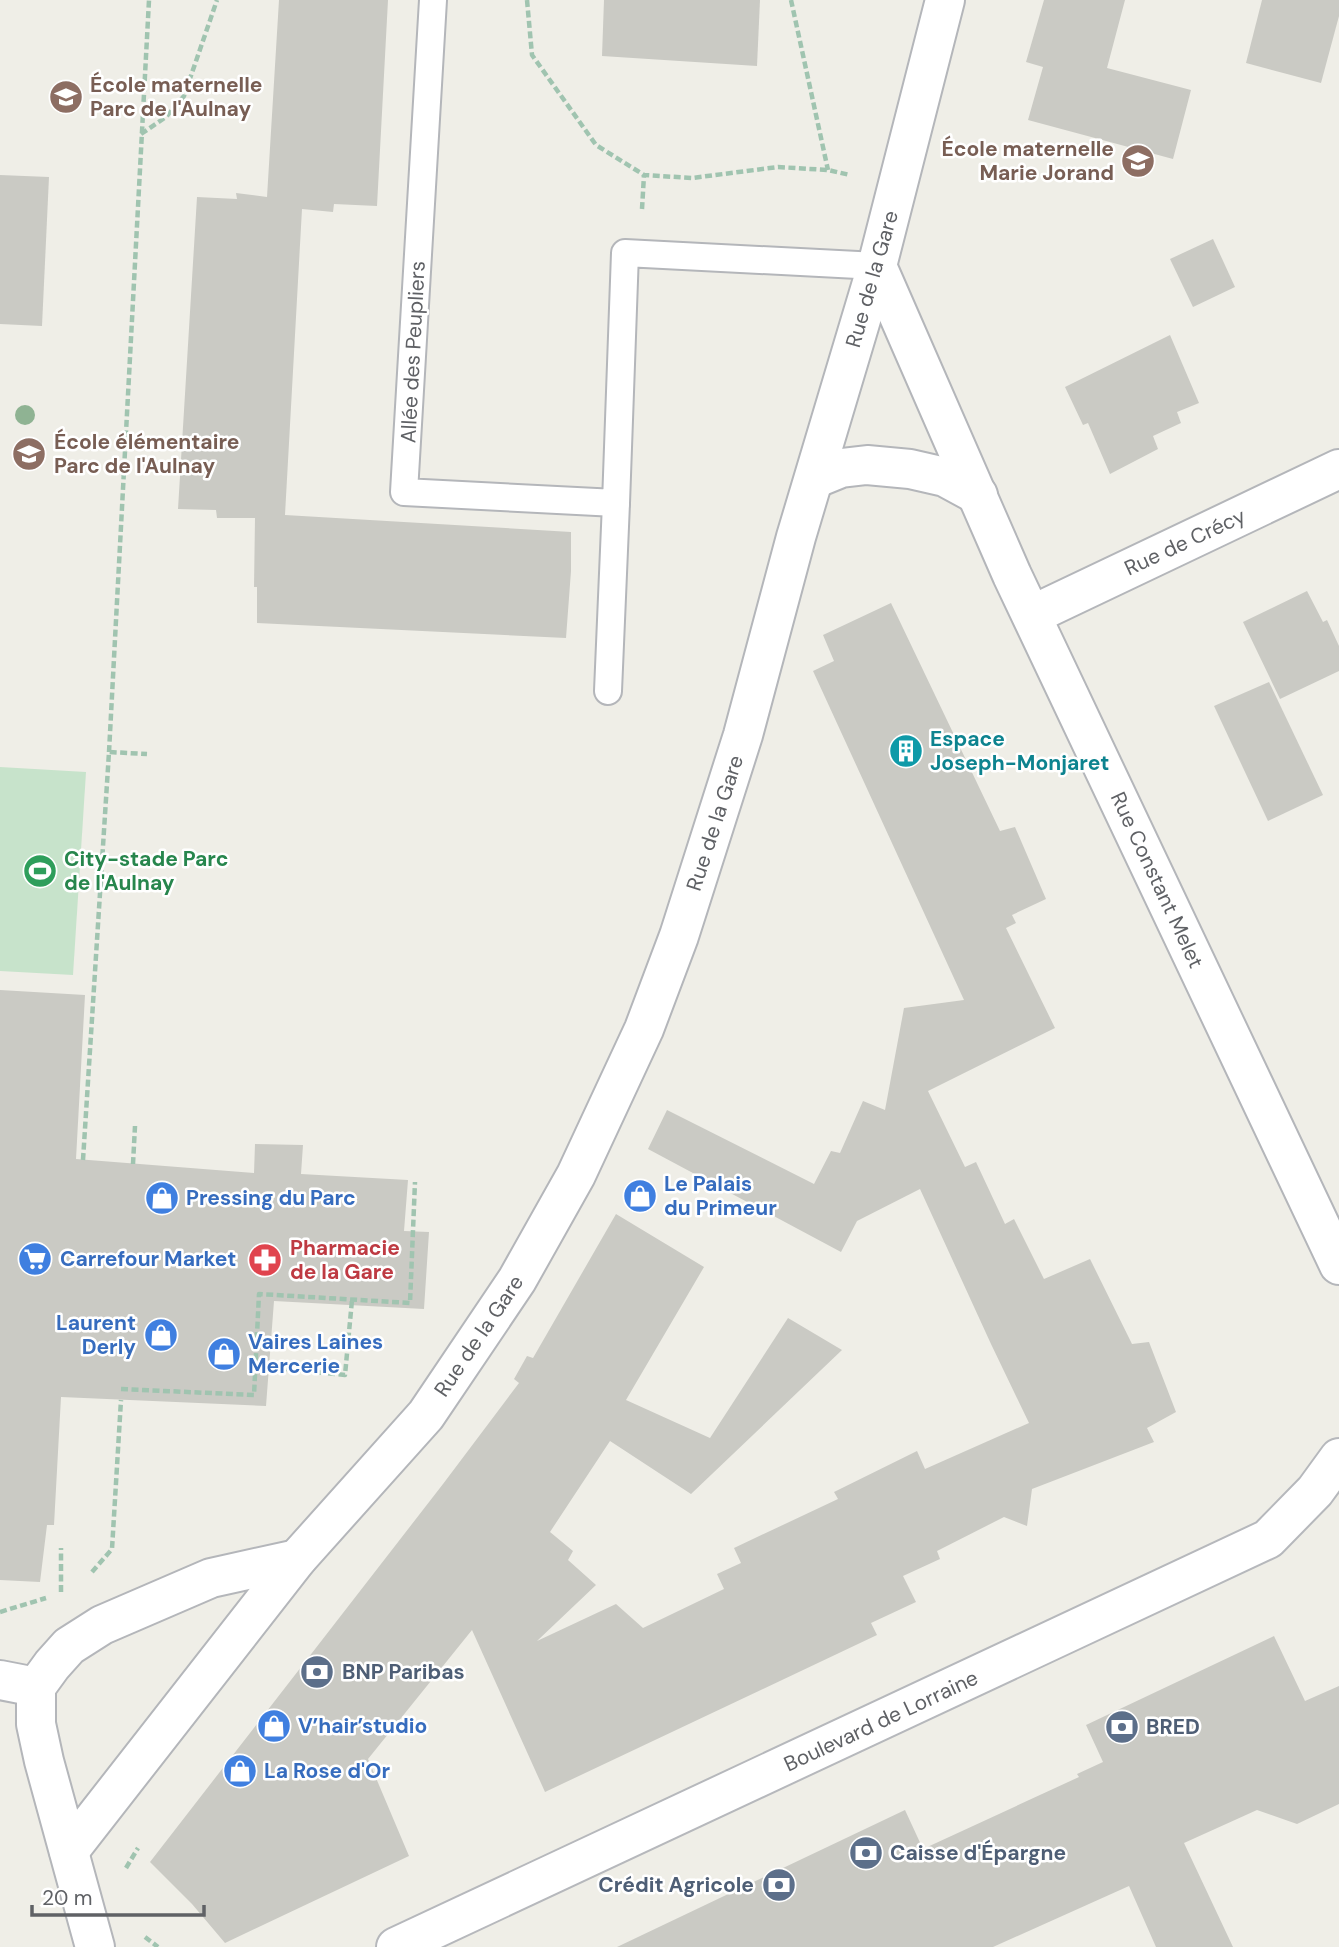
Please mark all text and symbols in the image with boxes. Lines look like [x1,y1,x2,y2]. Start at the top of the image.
place label: École maternelle Parc de l'Aulnay [90,71,262,123]
school or university icon: École maternelle Parc de l'Aulnay [47,78,85,116]
place label: École maternelle Marie Jorand [942,135,1114,187]
school or university icon: École maternelle Marie Jorand [1119,142,1157,180]
street label: Rue de la Gare [839,207,905,351]
street label: Allée des Peupliers [394,260,432,444]
place label: École élémentaire Parc de l'Aulnay [54,428,239,480]
school or university icon: École élémentaire Parc de l'Aulnay [10,435,48,473]
street label: Rue de Crécy [1120,502,1250,582]
place label: Espace Joseph-Monjaret [930,725,1109,777]
building icon: Espace Joseph-Monjaret [887,732,925,770]
street label: Rue de la Gare [680,752,750,894]
street label: Rue Constant Melet [1104,787,1210,973]
place label: City-stade Parc de l'Aulnay [64,845,228,897]
sports icon: City-stade Parc de l'Aulnay [21,852,59,890]
place label: Le Palais du Primeur [664,1170,777,1222]
shop icon: Le Palais du Primeur [621,1177,659,1215]
shop icon: Pressing du Parc [143,1179,181,1217]
place label: Pressing du Parc [186,1184,356,1212]
place label: Pharmacie de la Gare [290,1234,400,1286]
supermarket icon: Carrefour Market [16,1240,54,1278]
pharmacy icon: Pharmacie de la Gare [246,1241,284,1279]
place label: Carrefour Market [60,1245,236,1273]
street label: Rue de la Gare [428,1270,530,1402]
place label: Laurent Derly [56,1309,136,1361]
shop icon: Laurent Derly [142,1316,180,1354]
place label: Vaires Laines Mercerie [248,1328,383,1380]
shop icon: Vaires Laines Mercerie [205,1335,243,1373]
bank icon: BNP Paribas [298,1653,336,1691]
place label: BNP Paribas [342,1658,465,1686]
street label: Boulevard de Lorraine [779,1664,983,1778]
shop icon: V’hair’studio [255,1707,293,1745]
bank icon: BRED [1103,1708,1141,1746]
place label: V’hair’studio [298,1712,427,1740]
place label: BRED [1146,1713,1200,1741]
shop icon: La Rose d'Or [221,1752,259,1790]
place label: La Rose d'Or [264,1757,390,1785]
bank icon: Caisse d'Épargne [847,1834,885,1872]
place label: Caisse d'Épargne [890,1839,1066,1867]
bank icon: Crédit Agricole [760,1866,798,1904]
place label: Crédit Agricole [598,1871,754,1899]
scale bar [32,1874,203,1918]
text: 20 m [42,1884,93,1912]

